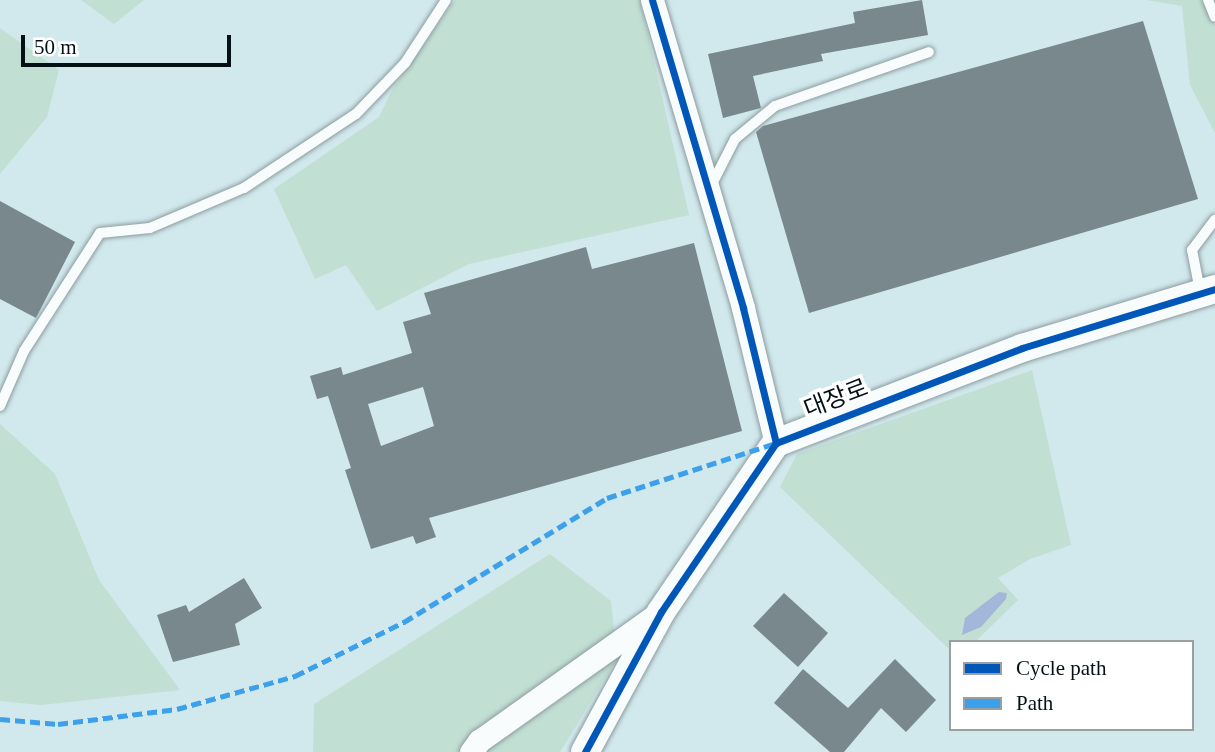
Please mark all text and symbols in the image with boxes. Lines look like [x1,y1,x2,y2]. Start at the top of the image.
scale bar [24,21,234,65]
text: 50 m [34,35,77,59]
street label: 대장로 [800,374,872,424]
legend [949,640,1194,731]
text: Cycle path [1016,656,1106,680]
text: Path [1016,691,1053,715]

